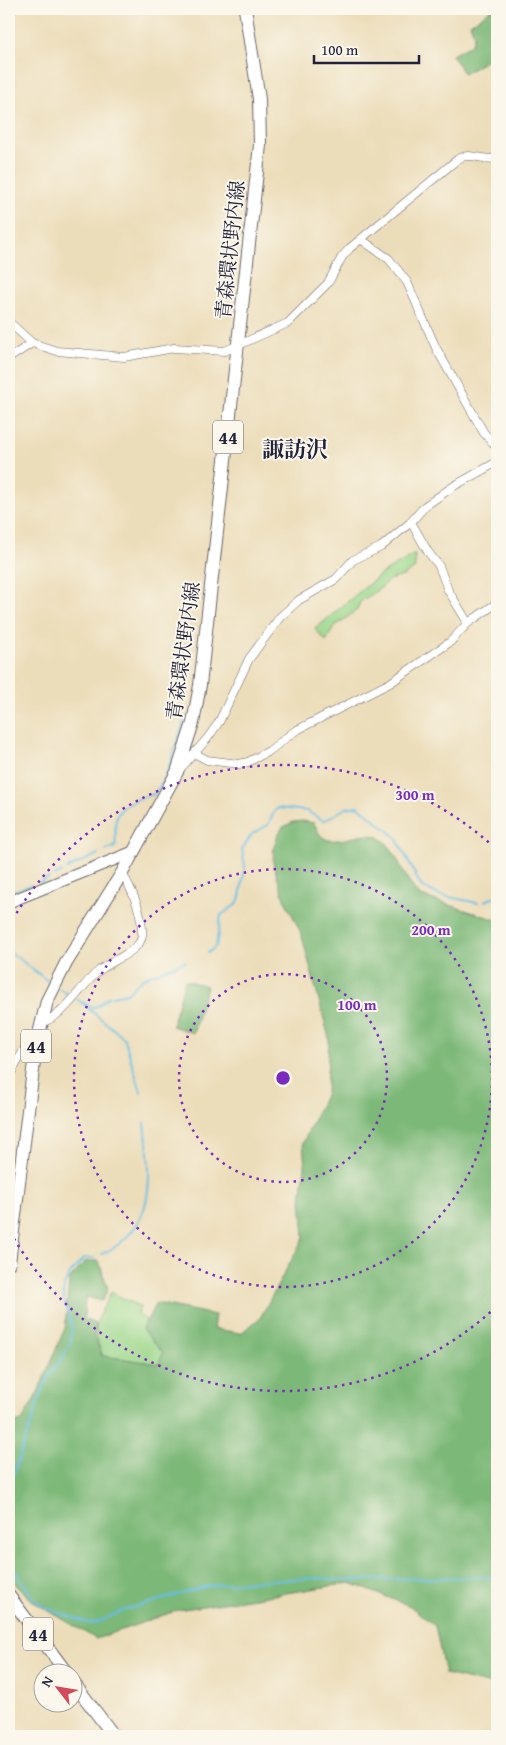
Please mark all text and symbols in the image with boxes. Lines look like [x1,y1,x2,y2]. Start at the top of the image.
scale bar [314,32,418,64]
text: 100 m [321,39,359,60]
street label: 青森環状野内線 [208,179,251,321]
road number: 44 [213,421,243,454]
district label: 諏訪沢 [262,433,328,465]
street label: 青森環状野内線 [158,580,207,722]
text: 300 m [395,784,435,805]
text: 200 m [411,919,451,940]
text: 100 m [337,994,377,1015]
road number: 44 [21,1030,51,1062]
centre of rings [274,1069,292,1087]
road number: 44 [23,1618,53,1650]
north arrow [32,1662,82,1712]
text: N [36,1672,58,1690]

